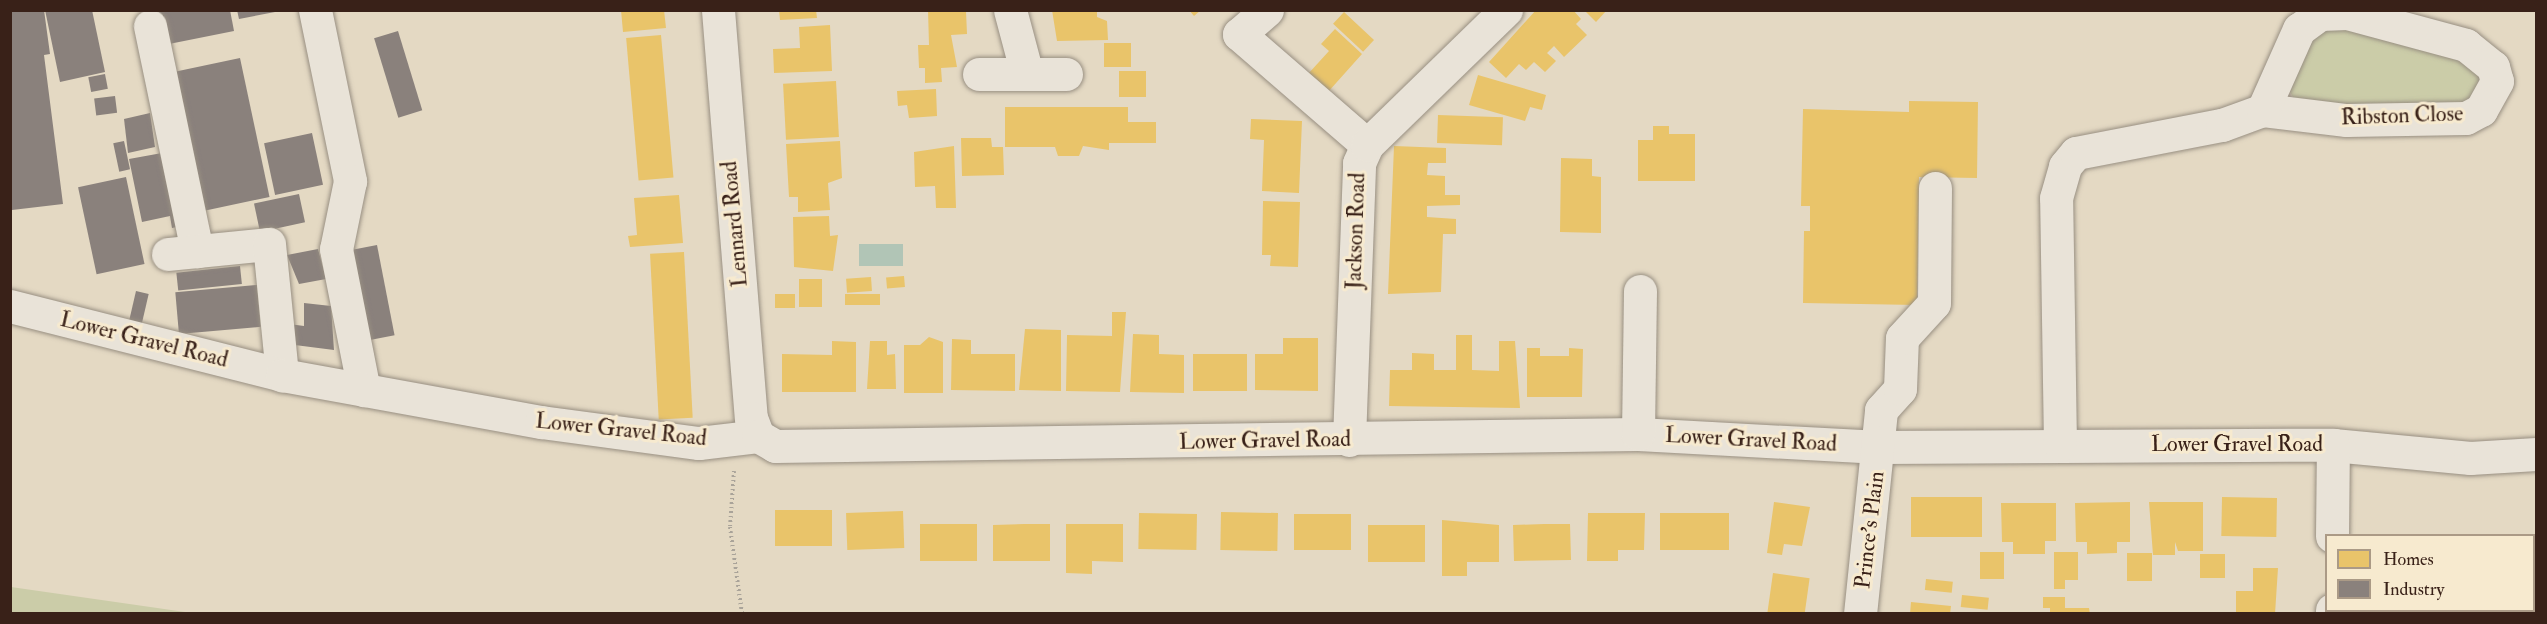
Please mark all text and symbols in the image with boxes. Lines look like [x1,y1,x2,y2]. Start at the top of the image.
street label: Ribston Close [2340,101,2464,131]
street label: Lennard Road [716,160,754,288]
street label: Jackson Road [1341,172,1371,290]
street label: Lower Gravel Road [57,306,231,374]
street label: Lower Gravel Road [534,408,708,452]
street label: Lower Gravel Road [1664,422,1838,458]
street label: Lower Gravel Road [1179,426,1351,456]
street label: Lower Gravel Road [2151,432,2323,458]
street label: Prince's Plain [1850,470,1890,590]
legend [2325,534,2535,612]
text: Homes [2383,548,2434,571]
text: Industry [2383,578,2444,601]

